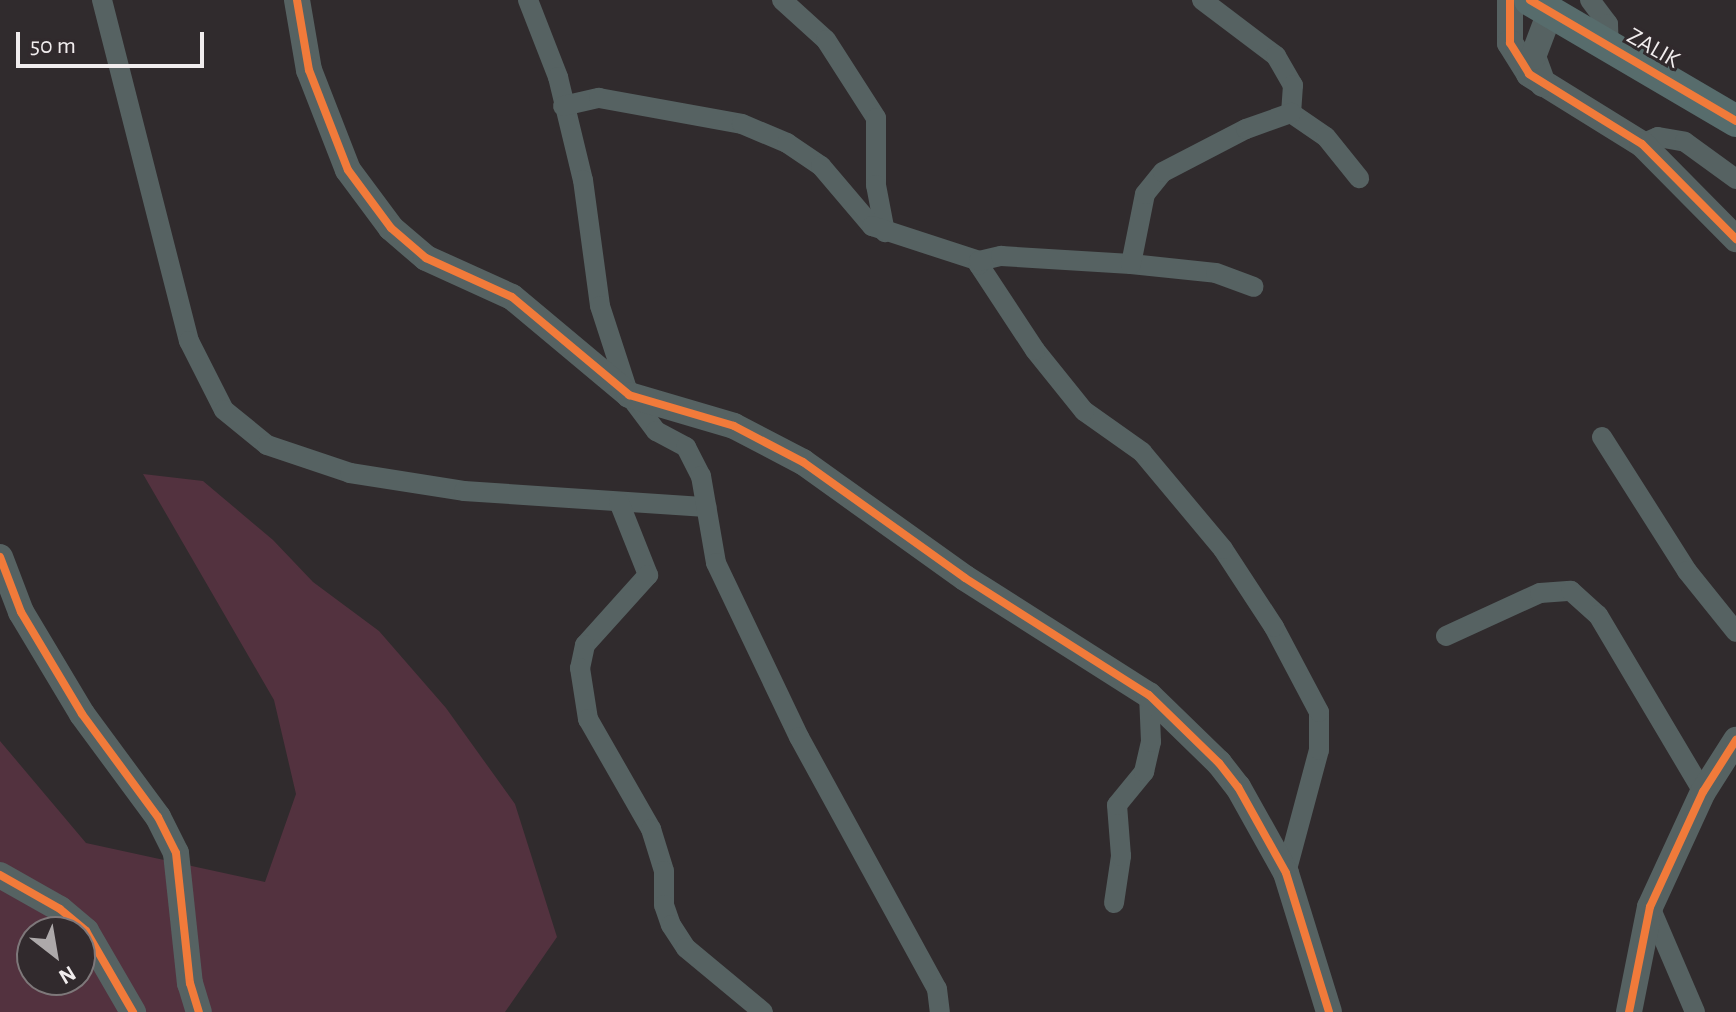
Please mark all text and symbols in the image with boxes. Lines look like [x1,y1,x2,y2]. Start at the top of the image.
scale bar [20,16,208,66]
street label: ZALIK [1622,23,1684,75]
text: 50 m [30,34,76,58]
north arrow [16,916,96,996]
text: N [55,961,80,988]

